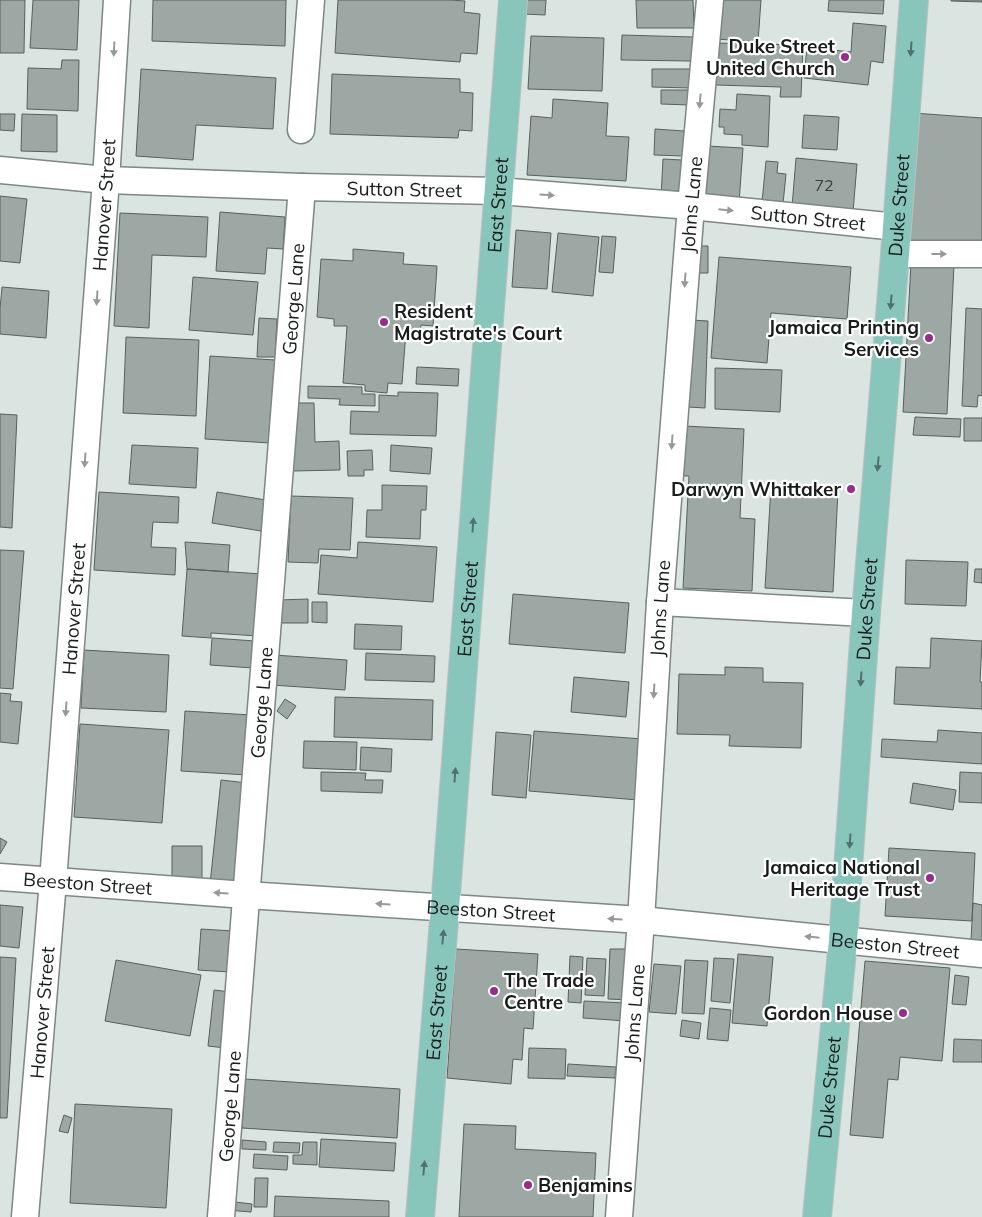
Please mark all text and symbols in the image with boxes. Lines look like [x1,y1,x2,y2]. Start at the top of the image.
place label: Duke Street United Church [706,34,835,80]
one-way arrow [109,41,117,57]
one-way arrow [906,41,914,57]
marker: Duke Street United Church [839,51,851,63]
one-way arrow [696,93,704,109]
street label: Hanover Street [87,138,121,272]
street label: Duke Street [883,153,914,257]
street label: Johns Lane [675,155,708,254]
street label: East Street [482,156,513,254]
house number: 72 [814,175,834,195]
street label: Sutton Street [346,176,463,202]
one-way arrow [539,191,555,199]
street label: Sutton Street [750,200,867,236]
one-way arrow [718,206,734,214]
street label: George Lane [277,242,310,356]
one-way arrow [931,250,947,258]
one-way arrow [681,272,689,288]
one-way arrow [93,290,101,306]
one-way arrow [887,295,895,311]
place label: Resident Magistrate's Court [394,299,562,345]
place label: Jamaica Printing Services [768,315,919,361]
marker: Resident Magistrate's Court [378,316,390,328]
marker: Jamaica Printing Services [923,332,935,344]
one-way arrow [668,434,676,450]
one-way arrow [80,452,88,468]
one-way arrow [874,457,882,473]
place label: Darwyn Whittaker [671,477,842,501]
marker: Darwyn Whittaker [845,483,857,495]
one-way arrow [470,517,478,533]
street label: Hanover Street [57,542,91,676]
street label: Duke Street [851,557,882,661]
street label: Johns Lane [645,559,675,658]
street label: East Street [452,560,483,658]
street label: George Lane [245,646,278,759]
one-way arrow [857,671,865,687]
one-way arrow [650,684,658,700]
one-way arrow [61,702,69,718]
one-way arrow [451,766,459,782]
one-way arrow [846,833,854,849]
place label: Jamaica National Heritage Trust [763,855,920,901]
street label: Beeston Street [23,867,153,900]
marker: Jamaica National Heritage Trust [924,872,936,884]
one-way arrow [212,889,228,897]
street label: Beeston Street [426,894,556,927]
one-way arrow [375,899,391,907]
one-way arrow [607,914,623,922]
street label: Beeston Street [830,927,961,964]
one-way arrow [439,928,447,944]
one-way arrow [803,933,819,941]
street label: Hanover Street [25,945,60,1080]
street label: Johns Lane [619,963,650,1062]
street label: East Street [421,964,452,1061]
place label: The Trade Centre [504,968,594,1014]
marker: The Trade Centre [488,985,500,997]
place label: Gordon House [763,1001,893,1025]
marker: Gordon House [897,1007,909,1019]
street label: Duke Street [812,1035,846,1140]
street label: George Lane [213,1050,246,1163]
one-way arrow [421,1160,429,1176]
place label: Benjamins [538,1173,633,1197]
marker: Benjamins [522,1179,534,1191]

